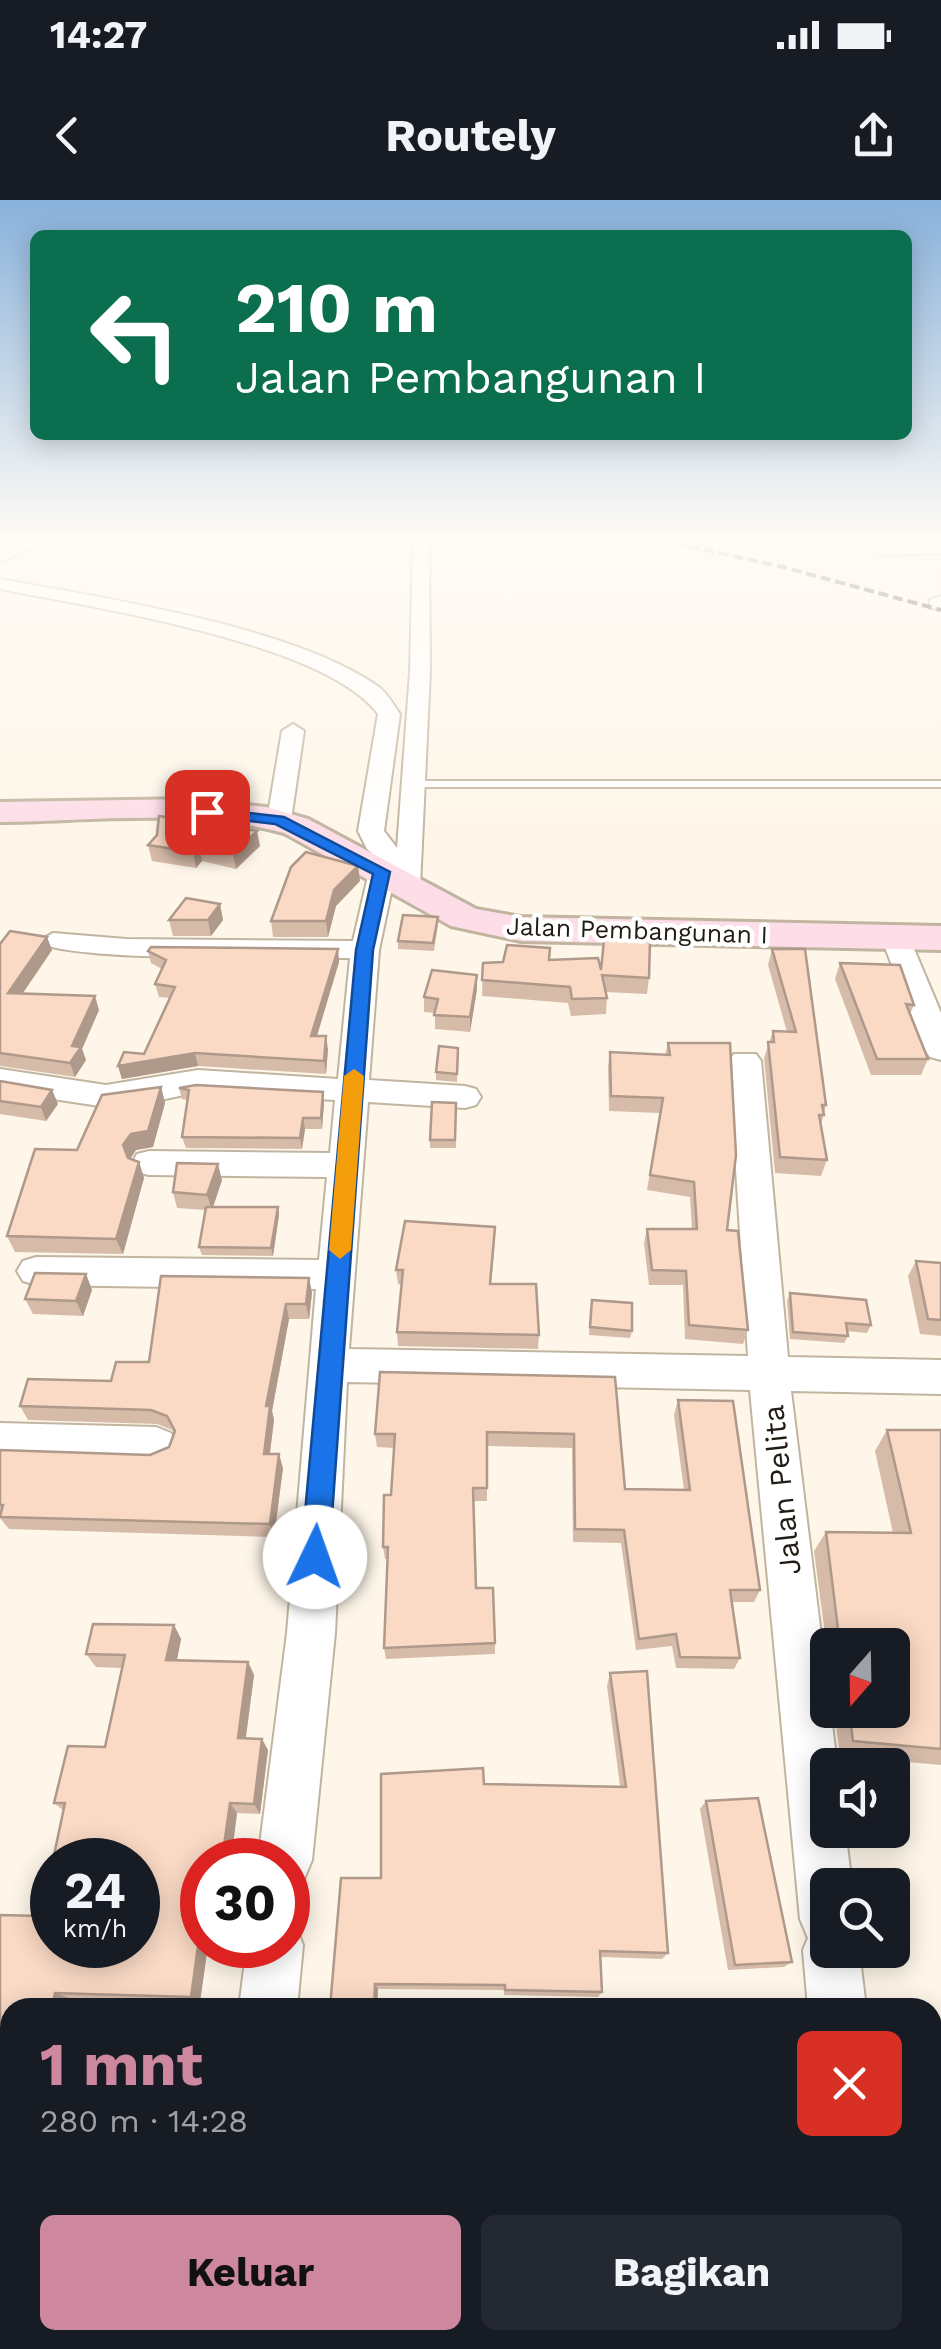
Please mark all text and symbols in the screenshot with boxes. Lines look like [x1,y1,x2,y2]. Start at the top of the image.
text: 14:27 [50,13,147,57]
icon: back [40,108,95,163]
icon: share [846,108,901,163]
text: Routely [385,109,556,162]
text: 210 m [235,267,438,349]
icon: left [70,270,200,400]
text: Jalan Pembangunan I [235,351,707,404]
pin [165,770,250,855]
icon: arrive [180,785,235,840]
street label: Jalan Pembangunan I [506,911,768,950]
street label: Jalan Pelita [755,1403,808,1577]
position arrow [263,1505,367,1609]
north arrow [810,1628,910,1728]
map controls [810,1628,910,1968]
button: sound [810,1748,910,1848]
speed limit sign: 30 [180,1838,310,1968]
text: 24 [64,1861,126,1920]
button: search [810,1868,910,1968]
text: km/h [63,1914,127,1943]
text: 1 mnt [40,2029,203,2100]
button: close [797,2031,902,2136]
text: 280 m · 14:28 [40,2102,248,2140]
button: Keluar [40,2215,461,2330]
button: Bagikan [481,2215,902,2330]

